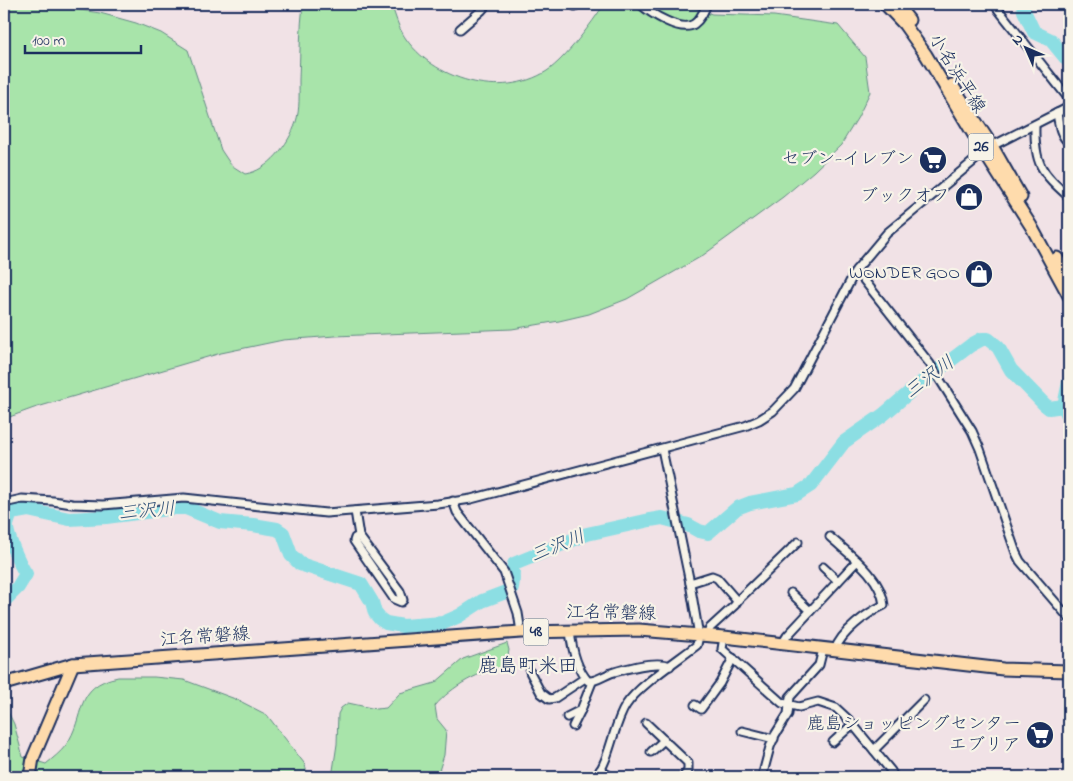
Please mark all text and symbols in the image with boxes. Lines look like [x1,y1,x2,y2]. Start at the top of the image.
scale bar [25,22,141,54]
north arrow [1000,22,1050,72]
street label: 小名浜平線 [921,29,991,119]
text: N [1007,29,1029,51]
text: 100 m [32,30,65,52]
road number: 26 [968,134,994,160]
supermarket icon: セブン-イレブン [918,145,948,175]
place label: セブン-イレブン [781,147,914,173]
shop icon: ブックオフ [954,182,984,212]
place label: ブックオフ [860,184,950,210]
shop icon: WONDER GOO [964,259,994,289]
place label: WONDER GOO [849,261,960,287]
water label: 三沢川 [899,350,961,406]
water label: 三沢川 [117,496,177,528]
water label: 三沢川 [527,524,589,570]
street label: 江名常磐線 [566,600,656,628]
road number: 48 [524,618,548,646]
street label: 江名常磐線 [159,622,251,654]
district label: 鹿島町米田 [478,653,578,682]
place label: 鹿島ショッピングセンター エブリア [806,712,1021,759]
supermarket icon: 鹿島ショッピングセンター エブリア [1025,720,1055,750]

